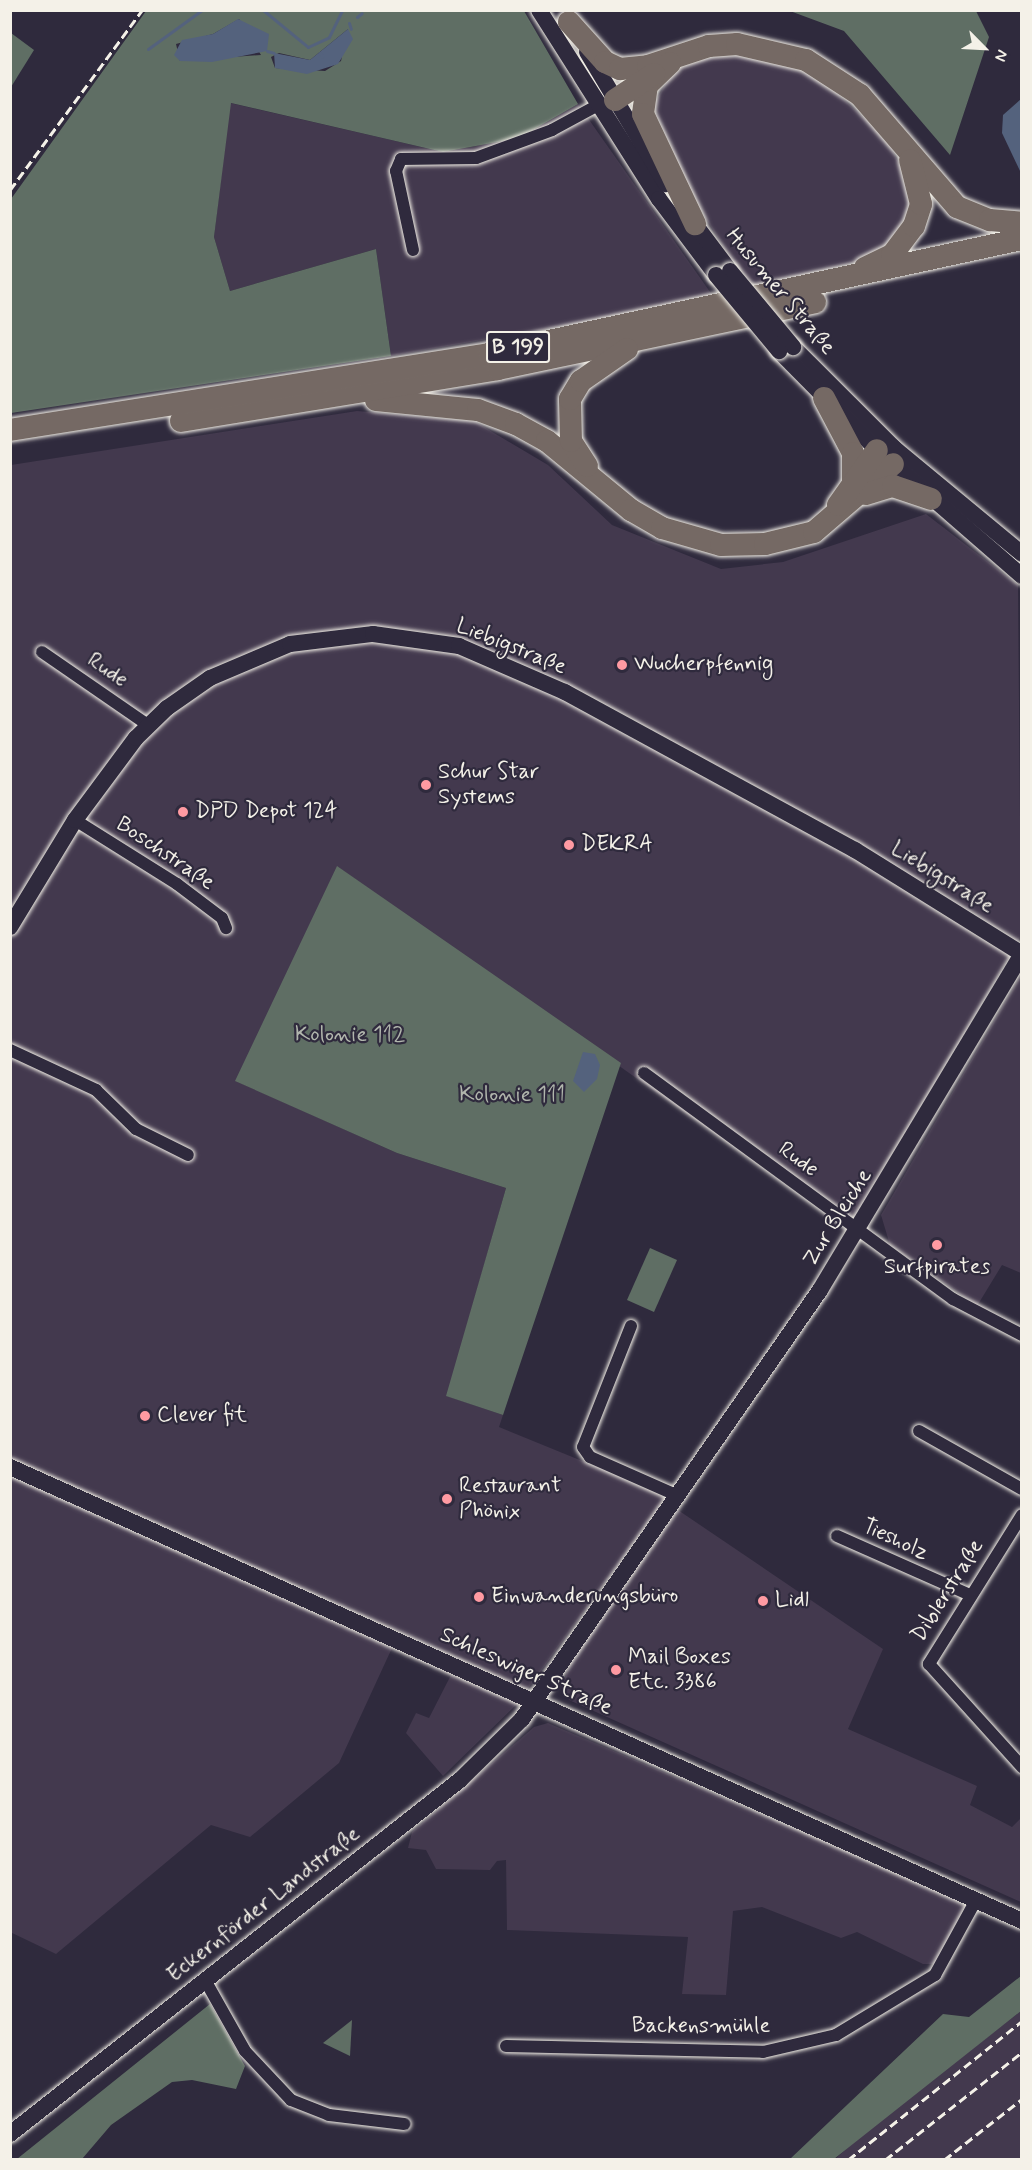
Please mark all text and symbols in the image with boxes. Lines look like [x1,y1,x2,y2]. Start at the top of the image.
north arrow [954,18,1014,78]
text: N [989,46,1013,65]
street label: Husumer Straße [720,223,840,361]
road number: B 199 [485,329,551,365]
street label: Liebigstraße [452,613,570,681]
street label: Rude [81,648,133,694]
place label: Wucherpfennig [634,652,773,678]
marker: Wucherpfennig [615,658,629,672]
place label: Schur Star Systems [438,759,539,810]
marker: Schur Star Systems [419,778,433,792]
place label: DPD Depot 124 [195,799,337,825]
marker: DPD Depot 124 [176,805,190,819]
street label: Boschstraße [111,811,219,897]
place label: DEKRA [581,832,653,858]
street label: Liebigstraße [886,836,998,920]
marker: DEKRA [562,838,576,852]
park label: Kolonie 112 [295,1023,405,1049]
park label: Kolonie 111 [459,1083,565,1109]
street label: Rude [773,1136,823,1184]
street label: Zur Bleiche [798,1165,878,1271]
marker: Surfpirates [930,1238,944,1252]
place label: Surfpirates [884,1255,990,1281]
place label: Clever fit [157,1403,247,1429]
marker: Clever fit [138,1409,152,1423]
place label: Restaurant Phönix [459,1473,561,1524]
marker: Restaurant Phönix [440,1492,454,1506]
street label: Tiesholz [858,1513,932,1567]
street label: Diblerstraße [906,1535,990,1647]
place label: Einwanderungsbüro [491,1584,678,1610]
place label: Lidl [775,1588,809,1614]
marker: Einwanderungsbüro [472,1590,486,1604]
marker: Lidl [756,1594,770,1608]
street label: Schleswiger Straße [437,1623,615,1721]
place label: Mail Boxes Etc. 3386 [628,1644,728,1696]
marker: Mail Boxes Etc. 3386 [609,1663,623,1677]
street label: Eckernförder Landstraße [162,1821,366,1989]
street label: Backensmühle [632,2014,770,2040]

